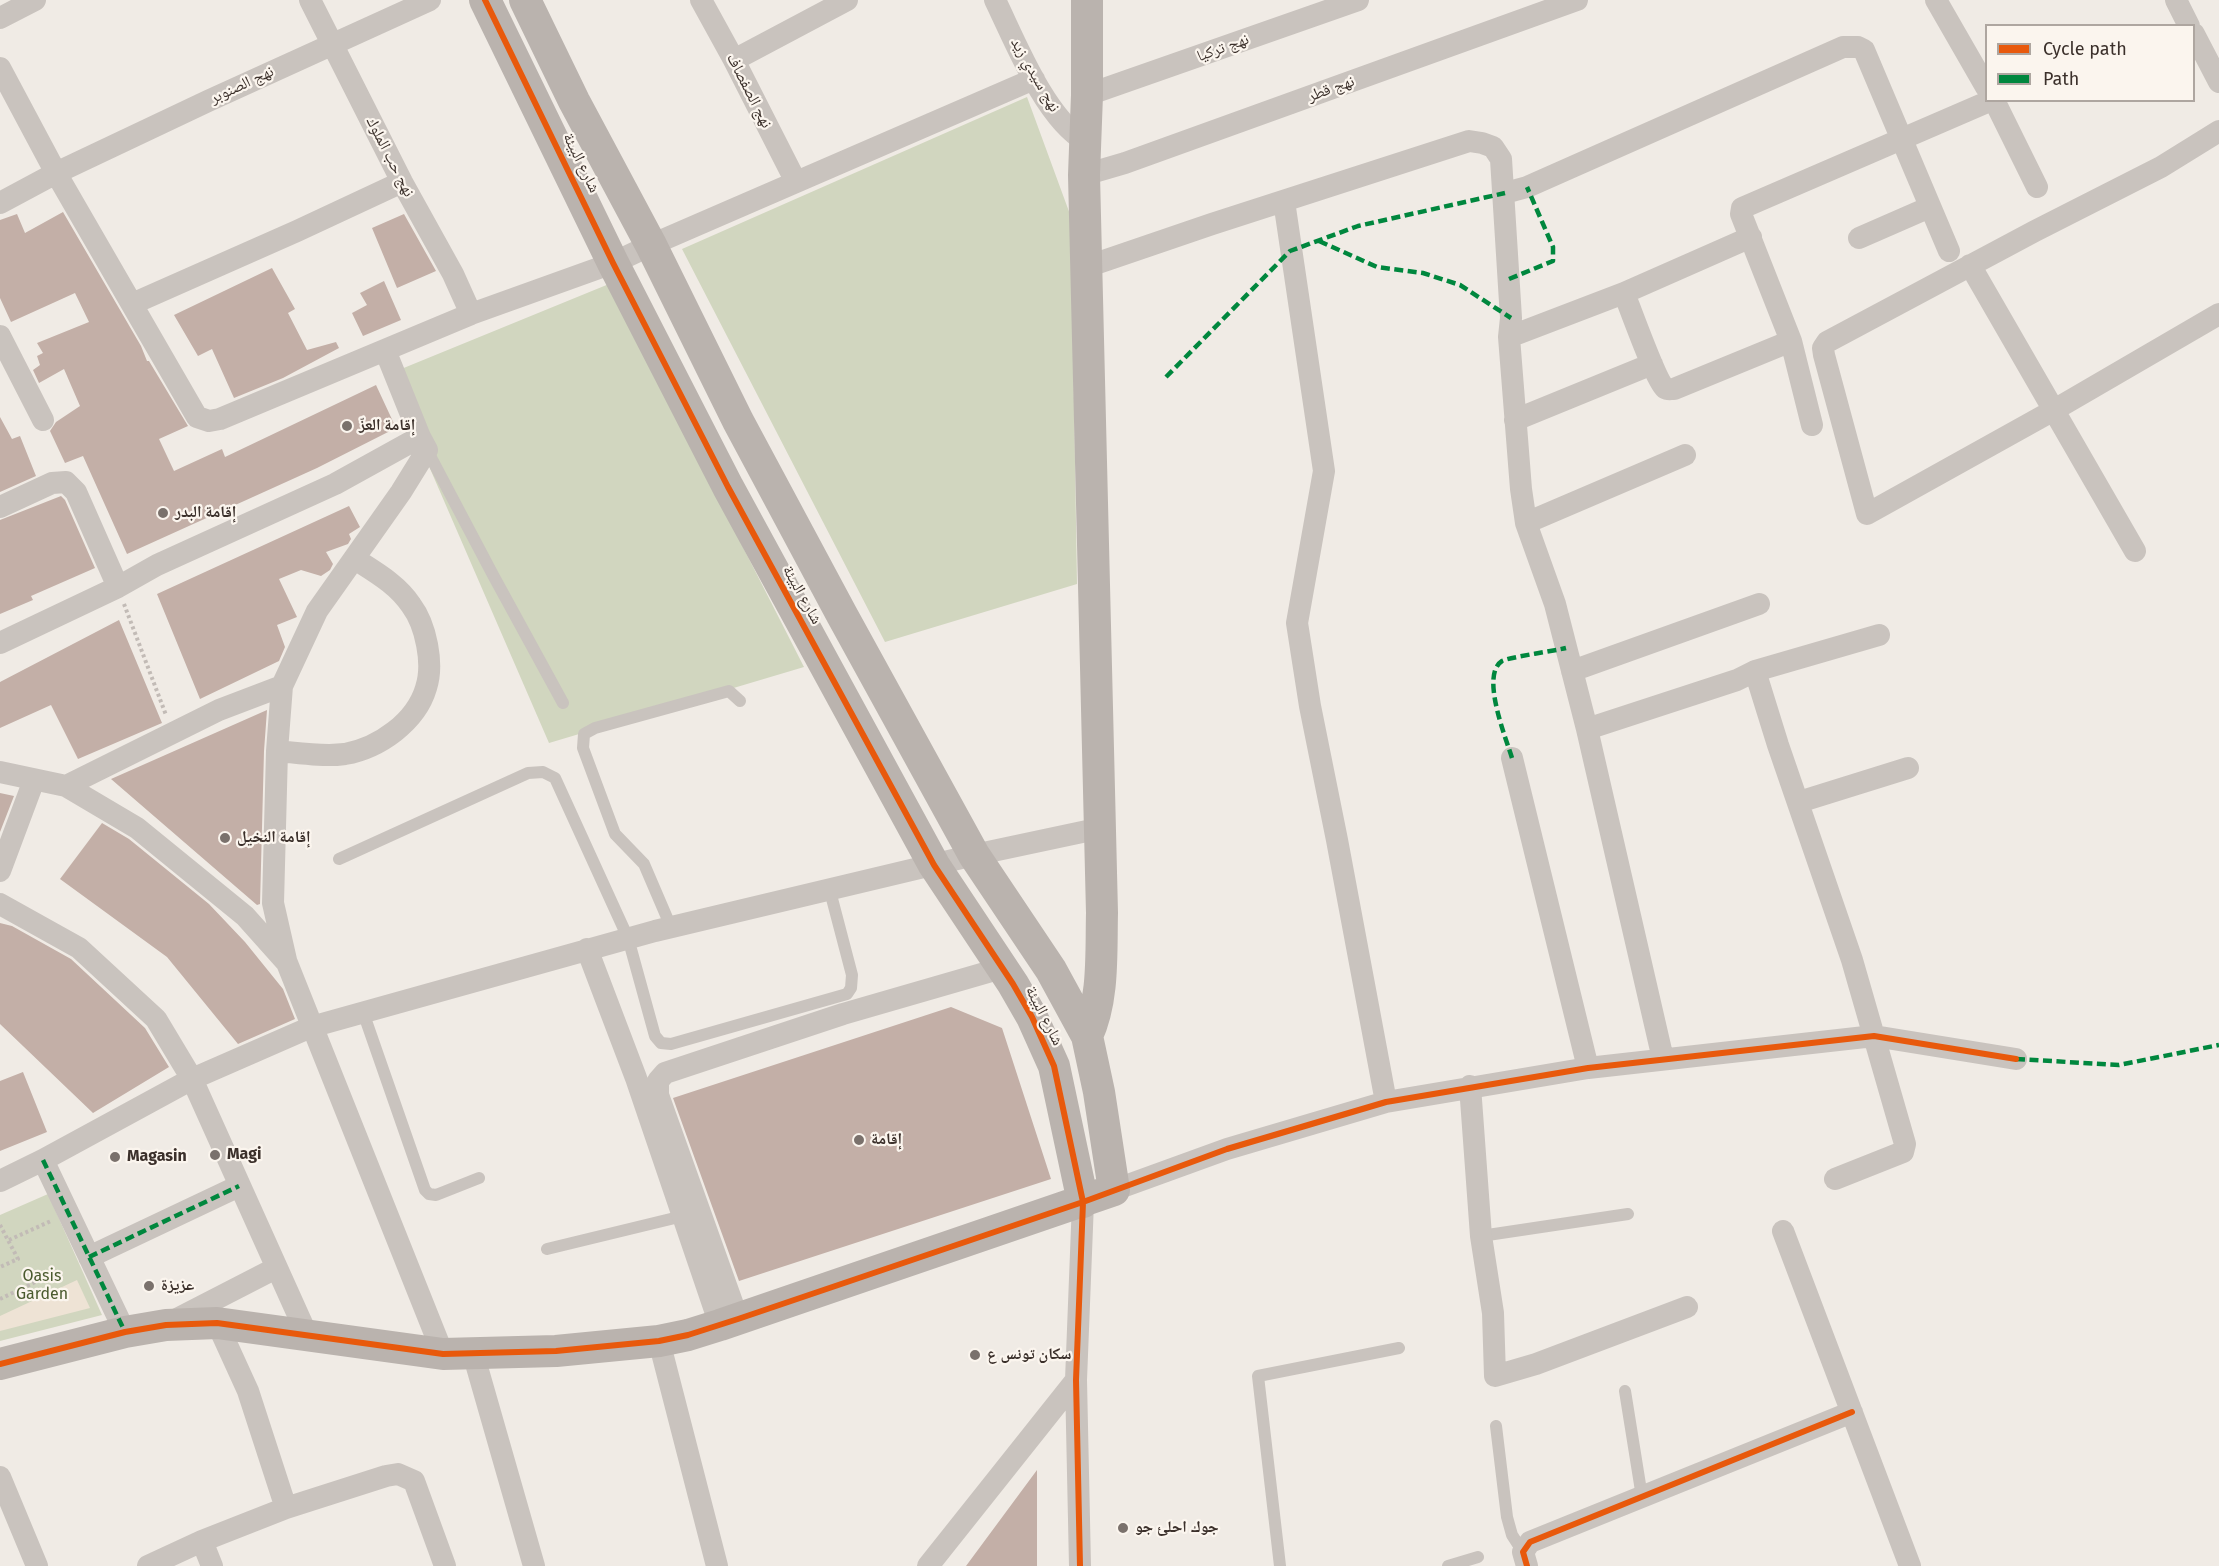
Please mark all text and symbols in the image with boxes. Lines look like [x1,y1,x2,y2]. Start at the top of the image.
legend [1985,24,2195,102]
street label: نهج تركيا [1194,30,1252,66]
street label: نهج سيدي زيد [1006,34,1064,116]
text: Cycle path [2043,38,2127,60]
street label: نهج الصفصاف [722,50,776,132]
street label: نهج الصنوبر [207,62,277,108]
text: Path [2043,68,2079,90]
street label: نهج قطر [1305,72,1357,106]
street label: نهج حب الملوك [362,114,418,200]
street label: شارع البيئة [558,130,604,196]
place label: إقامة العزّ [359,416,415,436]
marker: إقامة العزّ [340,419,354,433]
place label: إقامة البدر [175,503,236,523]
marker: إقامة البدر [156,506,170,520]
street label: شارع البيئة [778,562,826,628]
place label: إقامة النخيل [237,828,311,848]
marker: إقامة النخيل [218,831,232,845]
street label: شارع البيئة [1021,983,1067,1049]
place label: إقامة [871,1130,902,1150]
marker: إقامة [852,1133,866,1147]
place label: Magi [227,1145,262,1165]
place label: Magasin [127,1147,187,1167]
marker: Magi [208,1148,222,1162]
marker: Magasin [108,1150,122,1164]
park label: Oasis Garden [16,1267,68,1305]
place label: عزيزة [161,1276,194,1296]
marker: عزيزة [142,1279,156,1293]
place label: سكان تونس ع [987,1345,1072,1365]
marker: سكان تونس ع [968,1348,982,1362]
place label: جوك احلئ جو [1135,1518,1219,1538]
marker: جوك احلئ جو [1116,1521,1130,1535]

